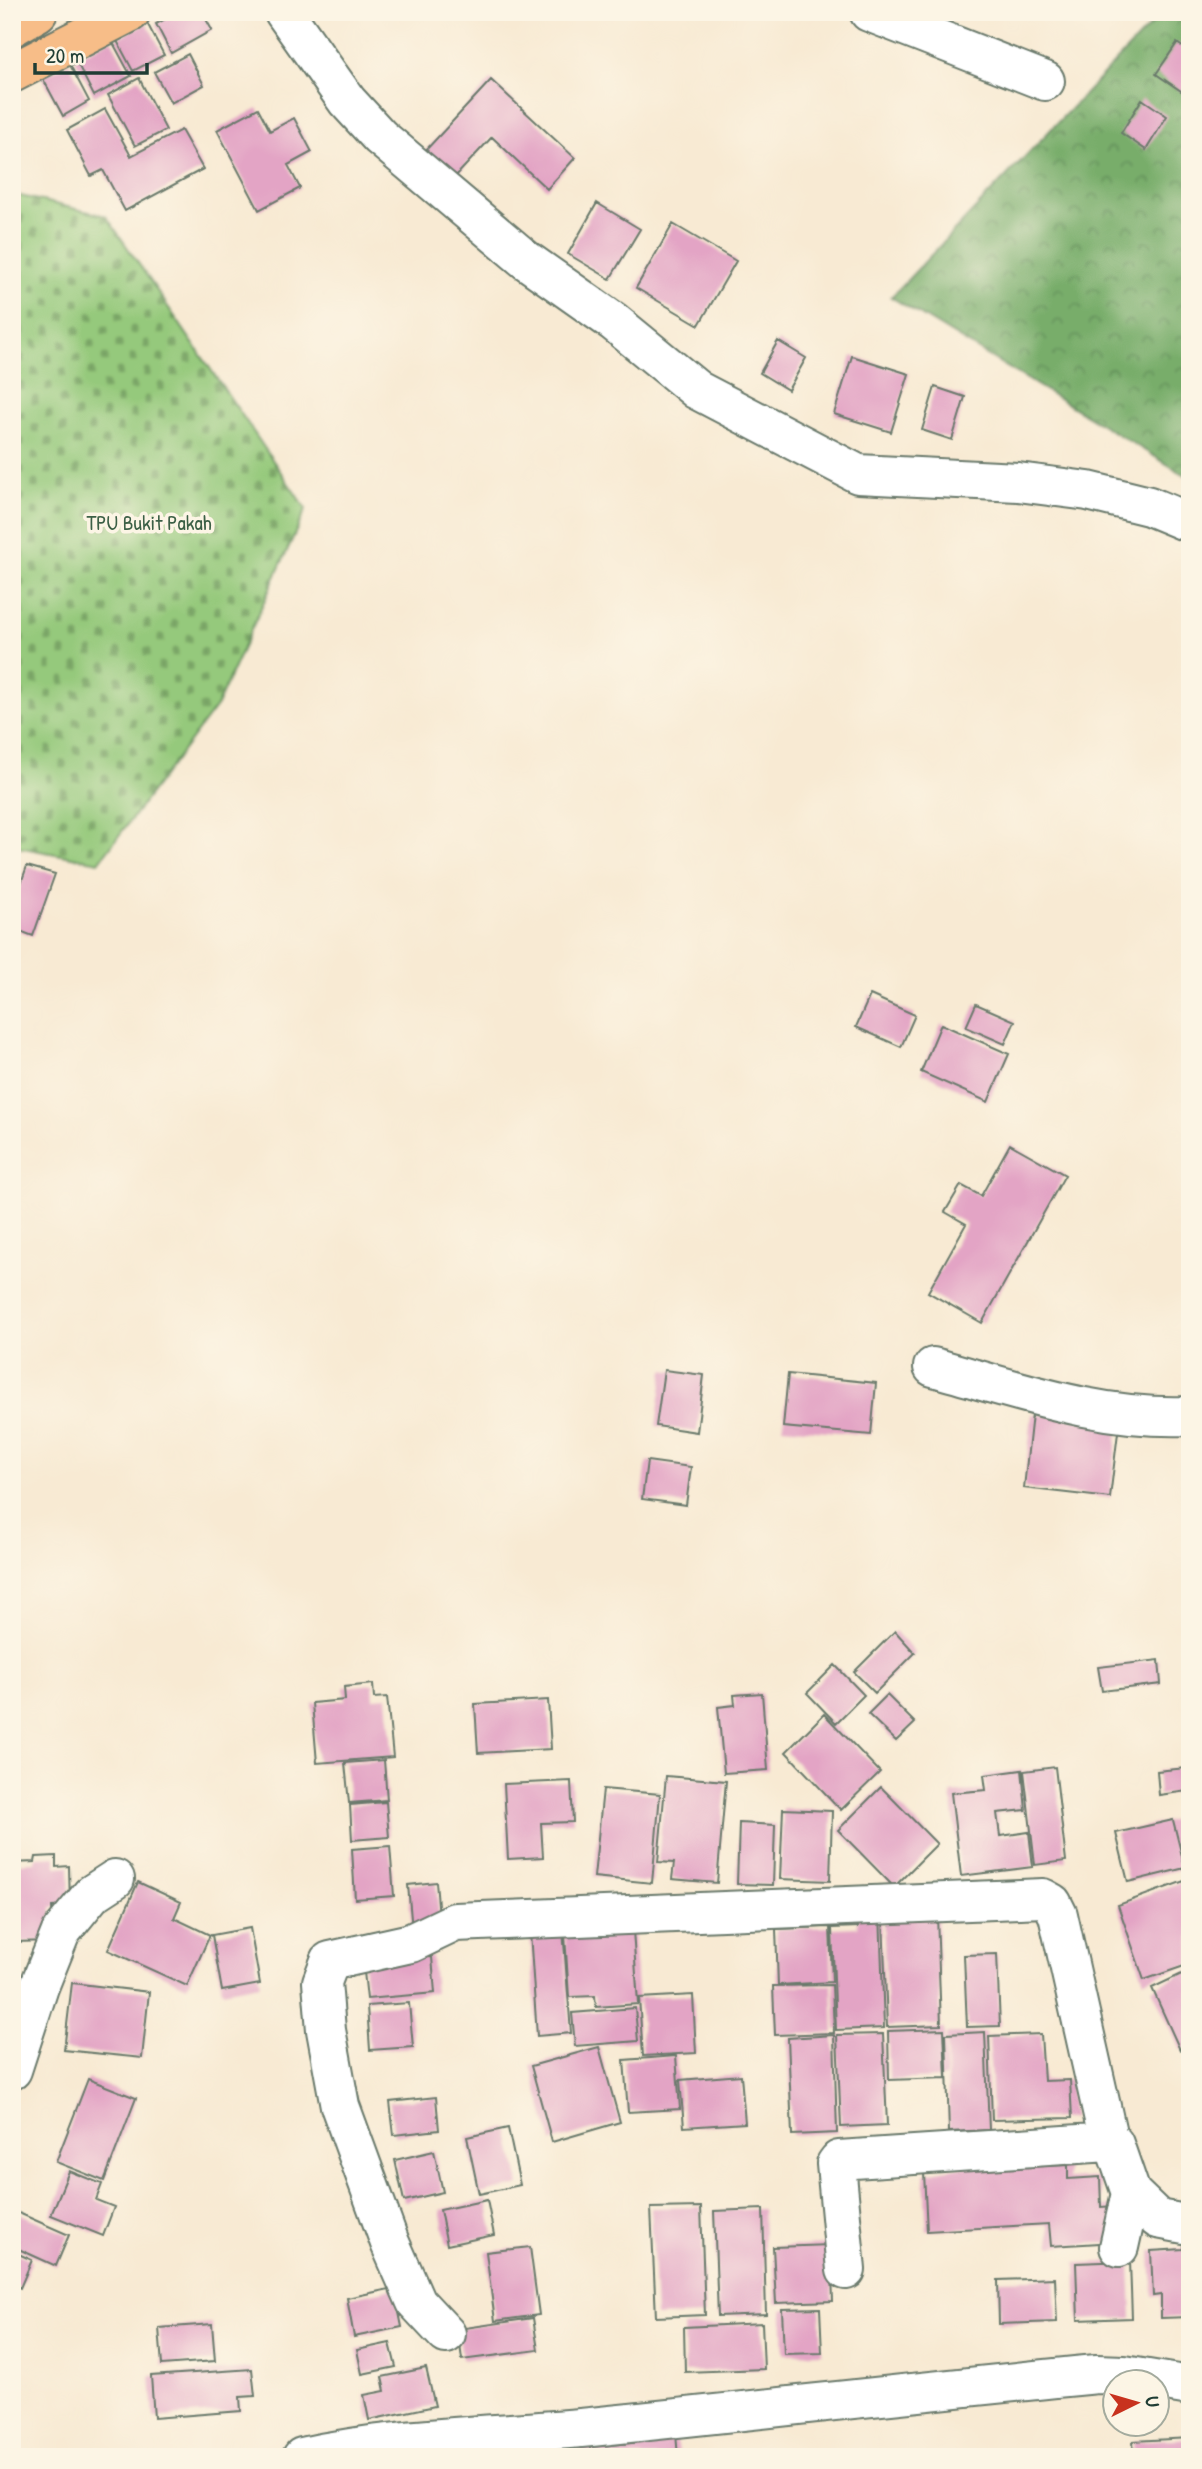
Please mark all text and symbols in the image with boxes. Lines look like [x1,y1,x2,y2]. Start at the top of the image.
scale bar [35,32,147,76]
text: 20 m [46,41,84,70]
park label: TPU Bukit Pakah [87,508,212,537]
north arrow [1100,2368,1170,2438]
text: U [1140,2395,1166,2408]

